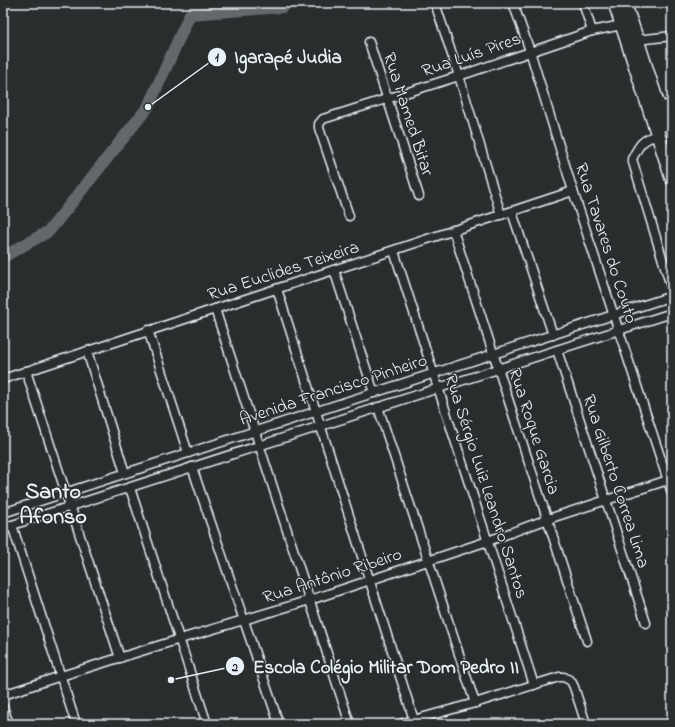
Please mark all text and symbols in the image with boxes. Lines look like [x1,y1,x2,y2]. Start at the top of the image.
street label: Rua Luís Pires [418,27,525,85]
callout: Igarapé Judia [207,41,350,72]
text: Igarapé Judia [234,45,342,74]
text: 1 [215,49,219,67]
street label: Rua Mamed Bitar [375,50,439,180]
street label: Rua Tavares do Couto [567,160,643,327]
street label: Rua Euclides Teixeira [204,235,363,309]
street label: Avenida Francisco Pinheiro [236,348,431,434]
street label: Rua Roque Garcia [500,365,566,498]
street label: Rua Sérgio Luiz Leandro Santos [436,371,534,603]
street label: Rua Gilberto Correa Lima [575,391,655,572]
district label: Santo Afonso [19,477,87,534]
street label: Rua Antônio Ribeiro [260,542,405,612]
callout: Escola Colégio Militar Dom Pedro II [225,651,527,682]
text: Escola Colégio Militar Dom Pedro II [253,655,519,684]
text: 2 [231,659,238,677]

